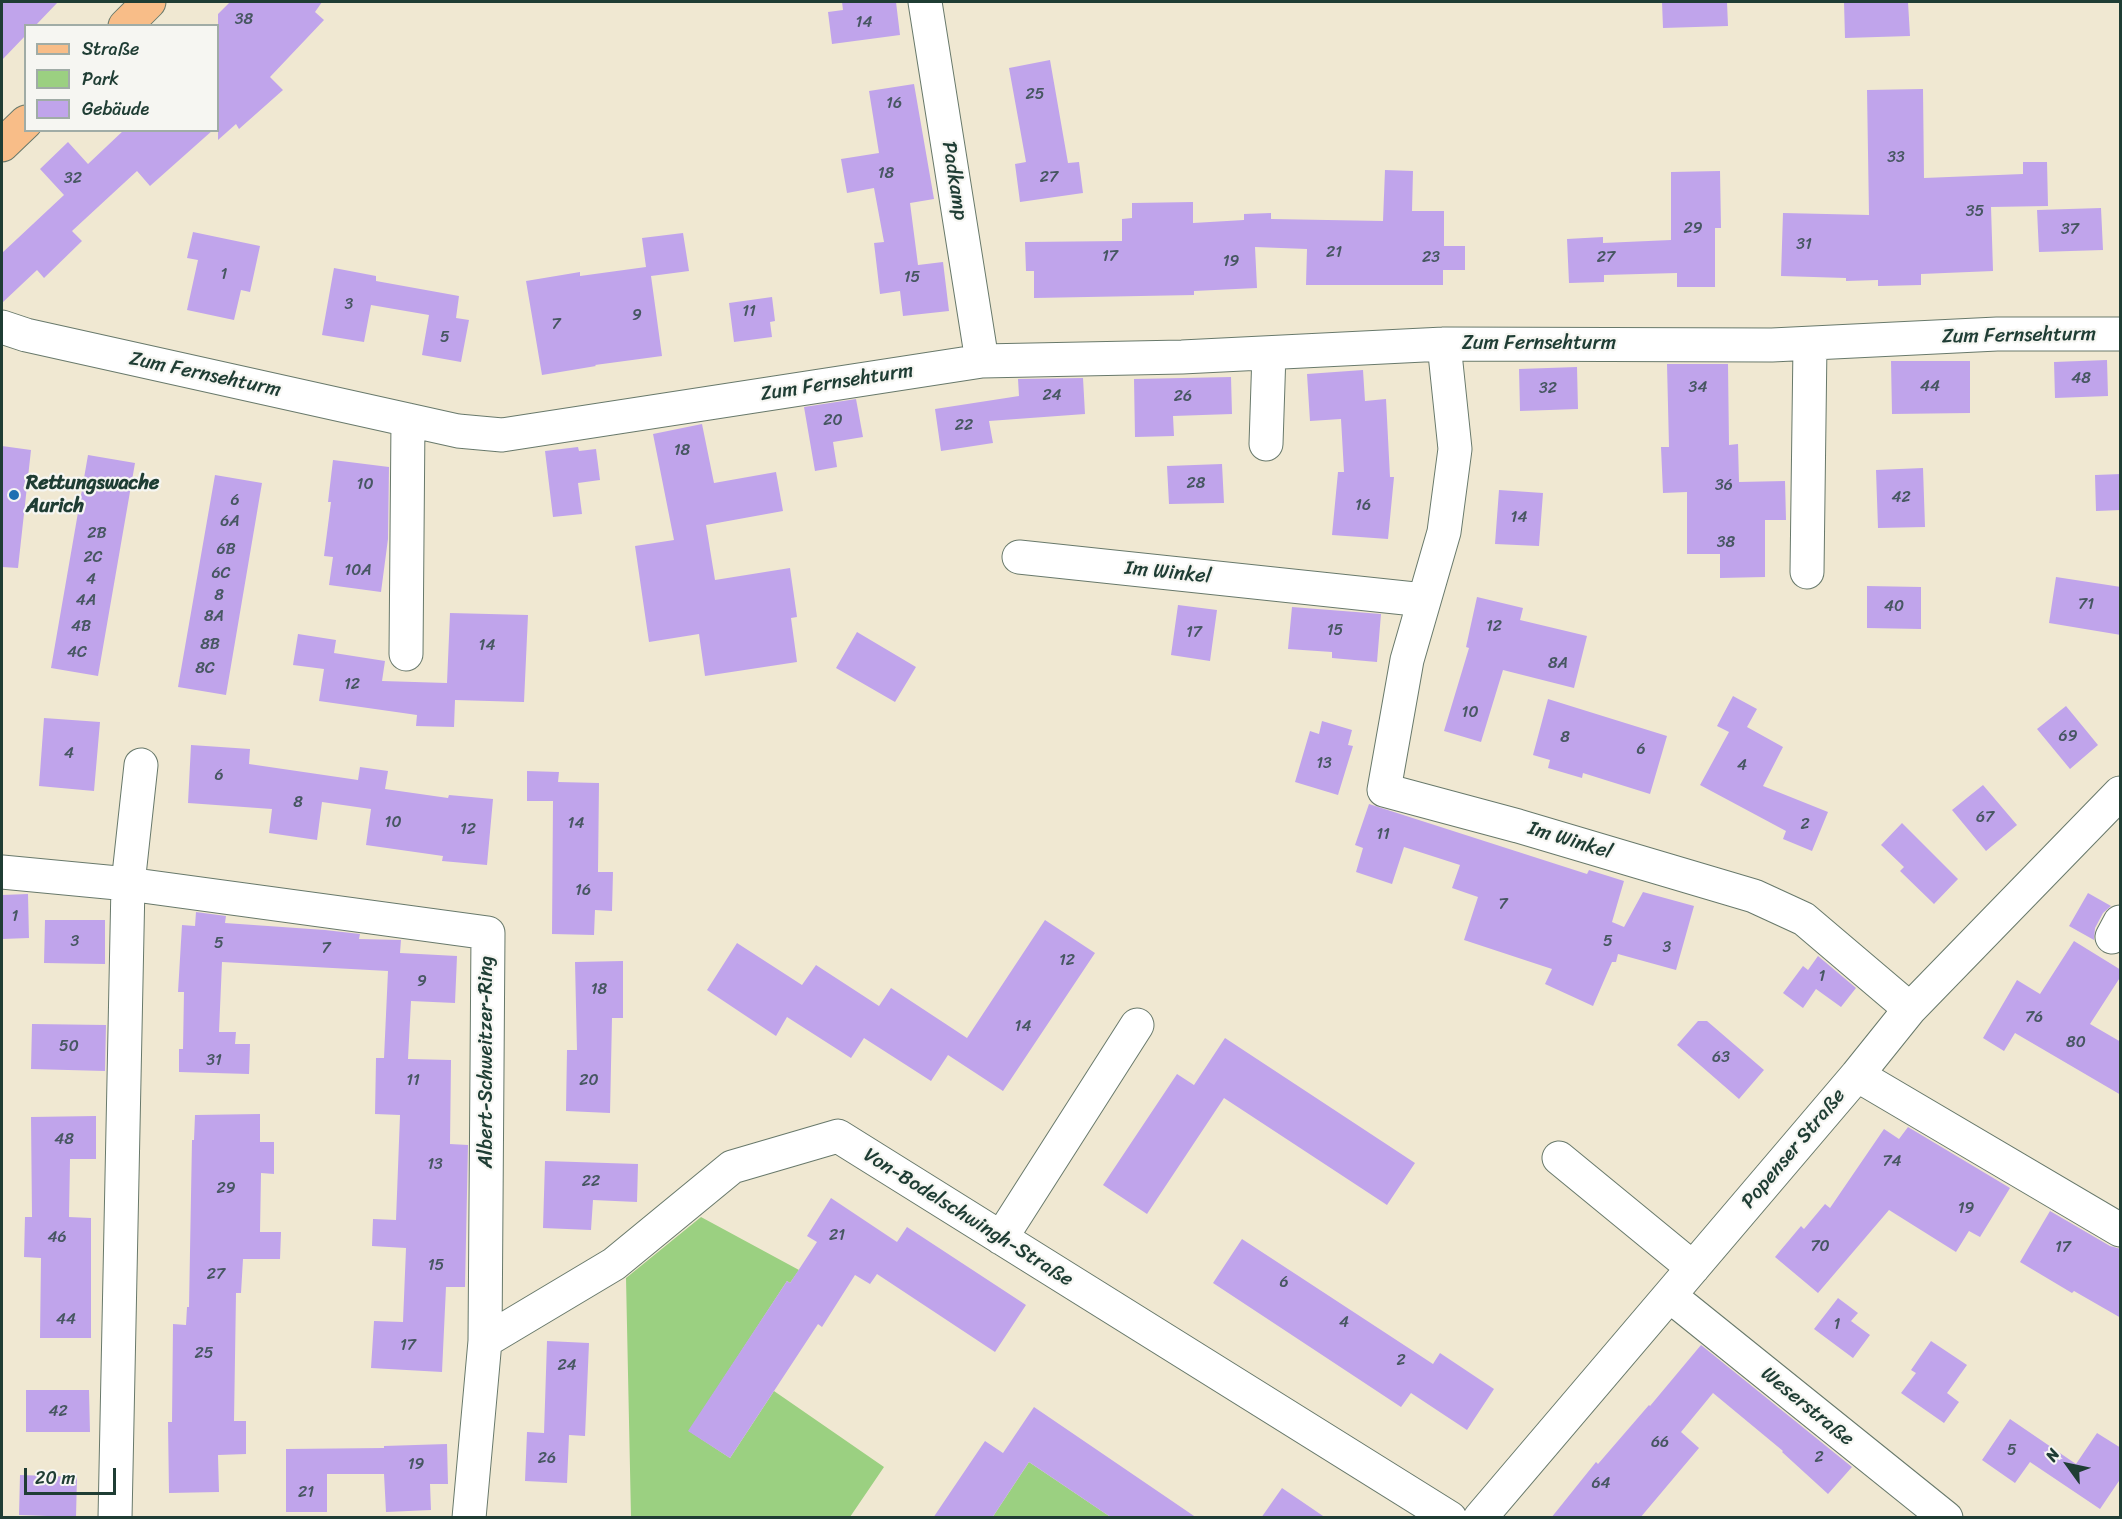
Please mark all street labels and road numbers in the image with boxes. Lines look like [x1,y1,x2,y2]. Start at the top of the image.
street label: Padkamp [936,140,972,222]
street label: Zum Fernsehturm [1942,323,2096,349]
street label: Zum Fernsehturm [1462,332,1616,356]
street label: Zum Fernsehturm [127,347,283,403]
street label: Zum Fernsehturm [759,359,915,407]
street label: Im Winkel [1124,557,1212,589]
street label: Im Winkel [1525,817,1615,865]
street label: Albert-Schweitzer-Ring [475,956,499,1168]
street label: Popenser Straße [1737,1084,1851,1214]
street label: Von-Bodelschwingh-Straße [859,1144,1077,1292]
street label: Weserstraße [1756,1362,1858,1452]

